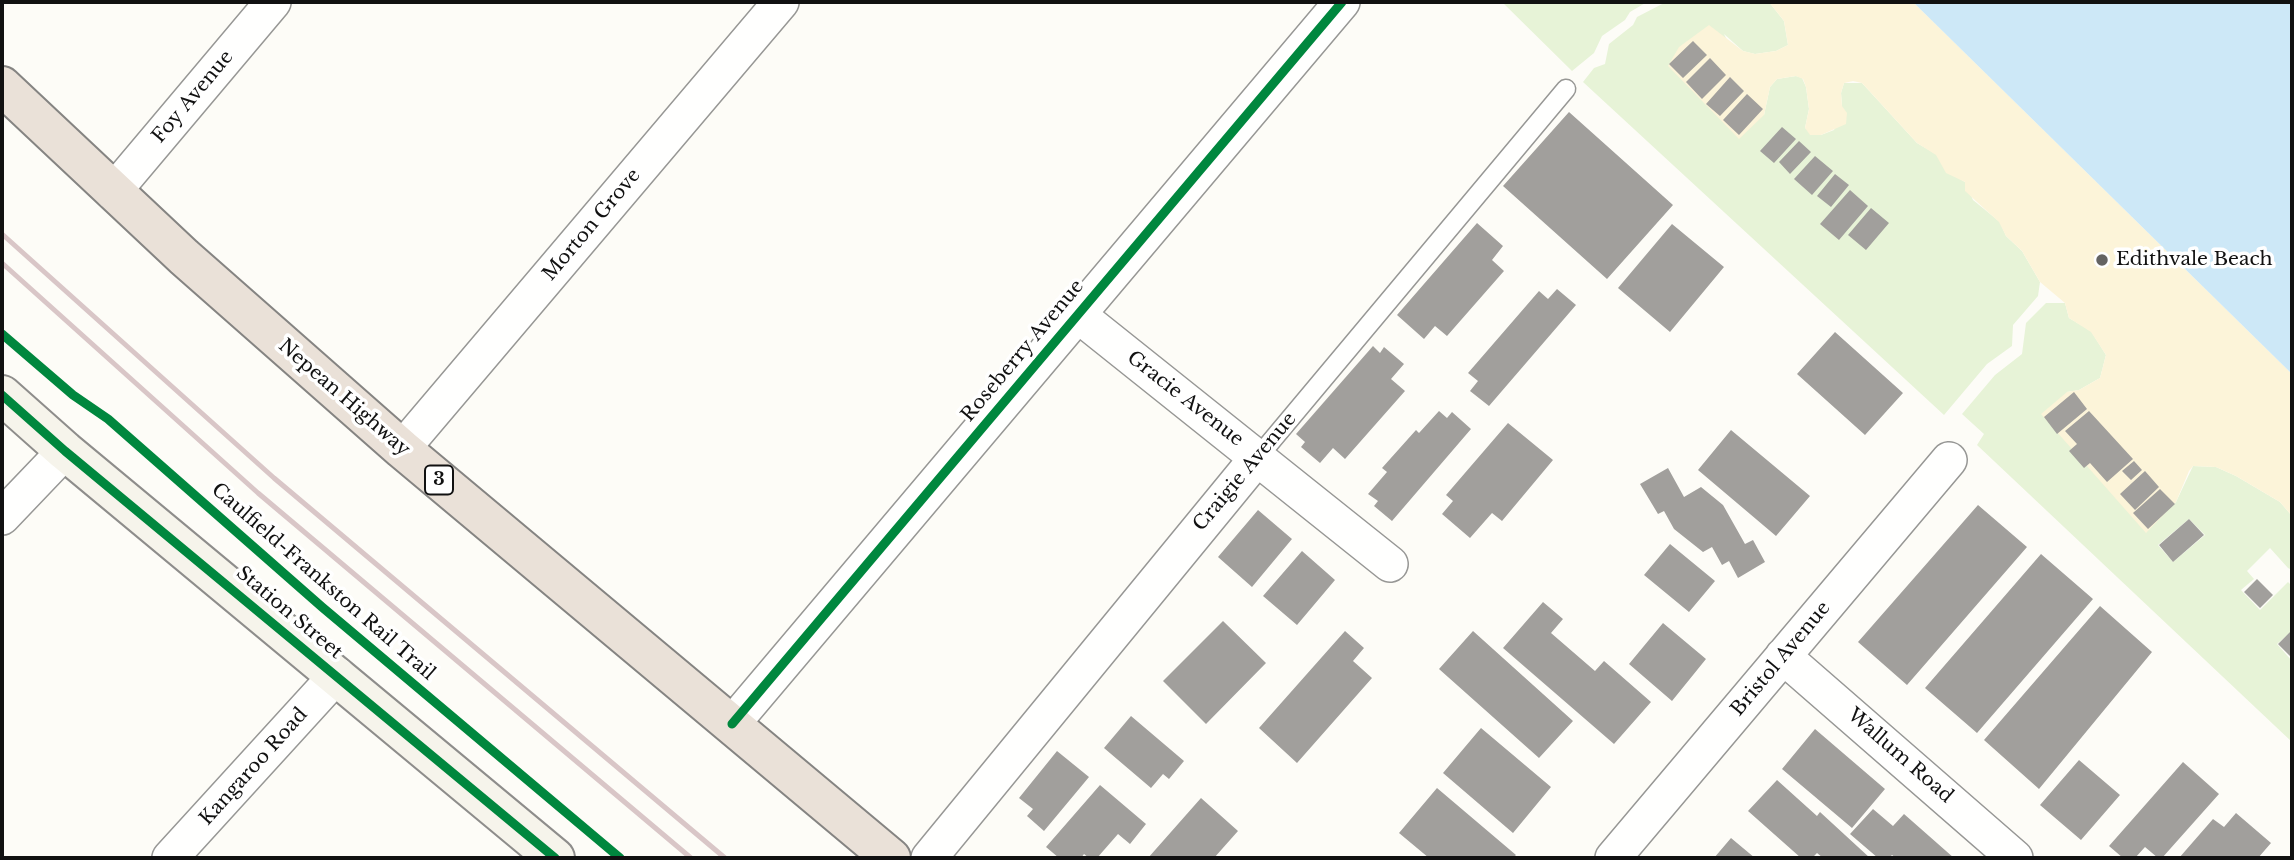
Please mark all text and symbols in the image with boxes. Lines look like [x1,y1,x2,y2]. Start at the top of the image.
street label: Foy Avenue [148,46,238,148]
street label: Morton Grove [538,164,646,286]
place label: Edithvale Beach [2116,249,2273,271]
marker: Edithvale Beach [2094,252,2110,268]
street label: Roseberry Avenue [957,275,1089,427]
street label: Nepean Highway [274,335,414,461]
street label: Gracie Avenue [1122,346,1248,452]
street label: Craigie Avenue [1189,408,1301,536]
road number: 3 [425,466,453,494]
street label: Caulfield-Frankston Rail Trail [206,479,440,685]
street label: Station Street [231,562,347,664]
street label: Bristol Avenue [1727,597,1835,721]
street label: Kangaroo Road [195,704,313,830]
street label: Wallum Road [1842,704,1958,808]

